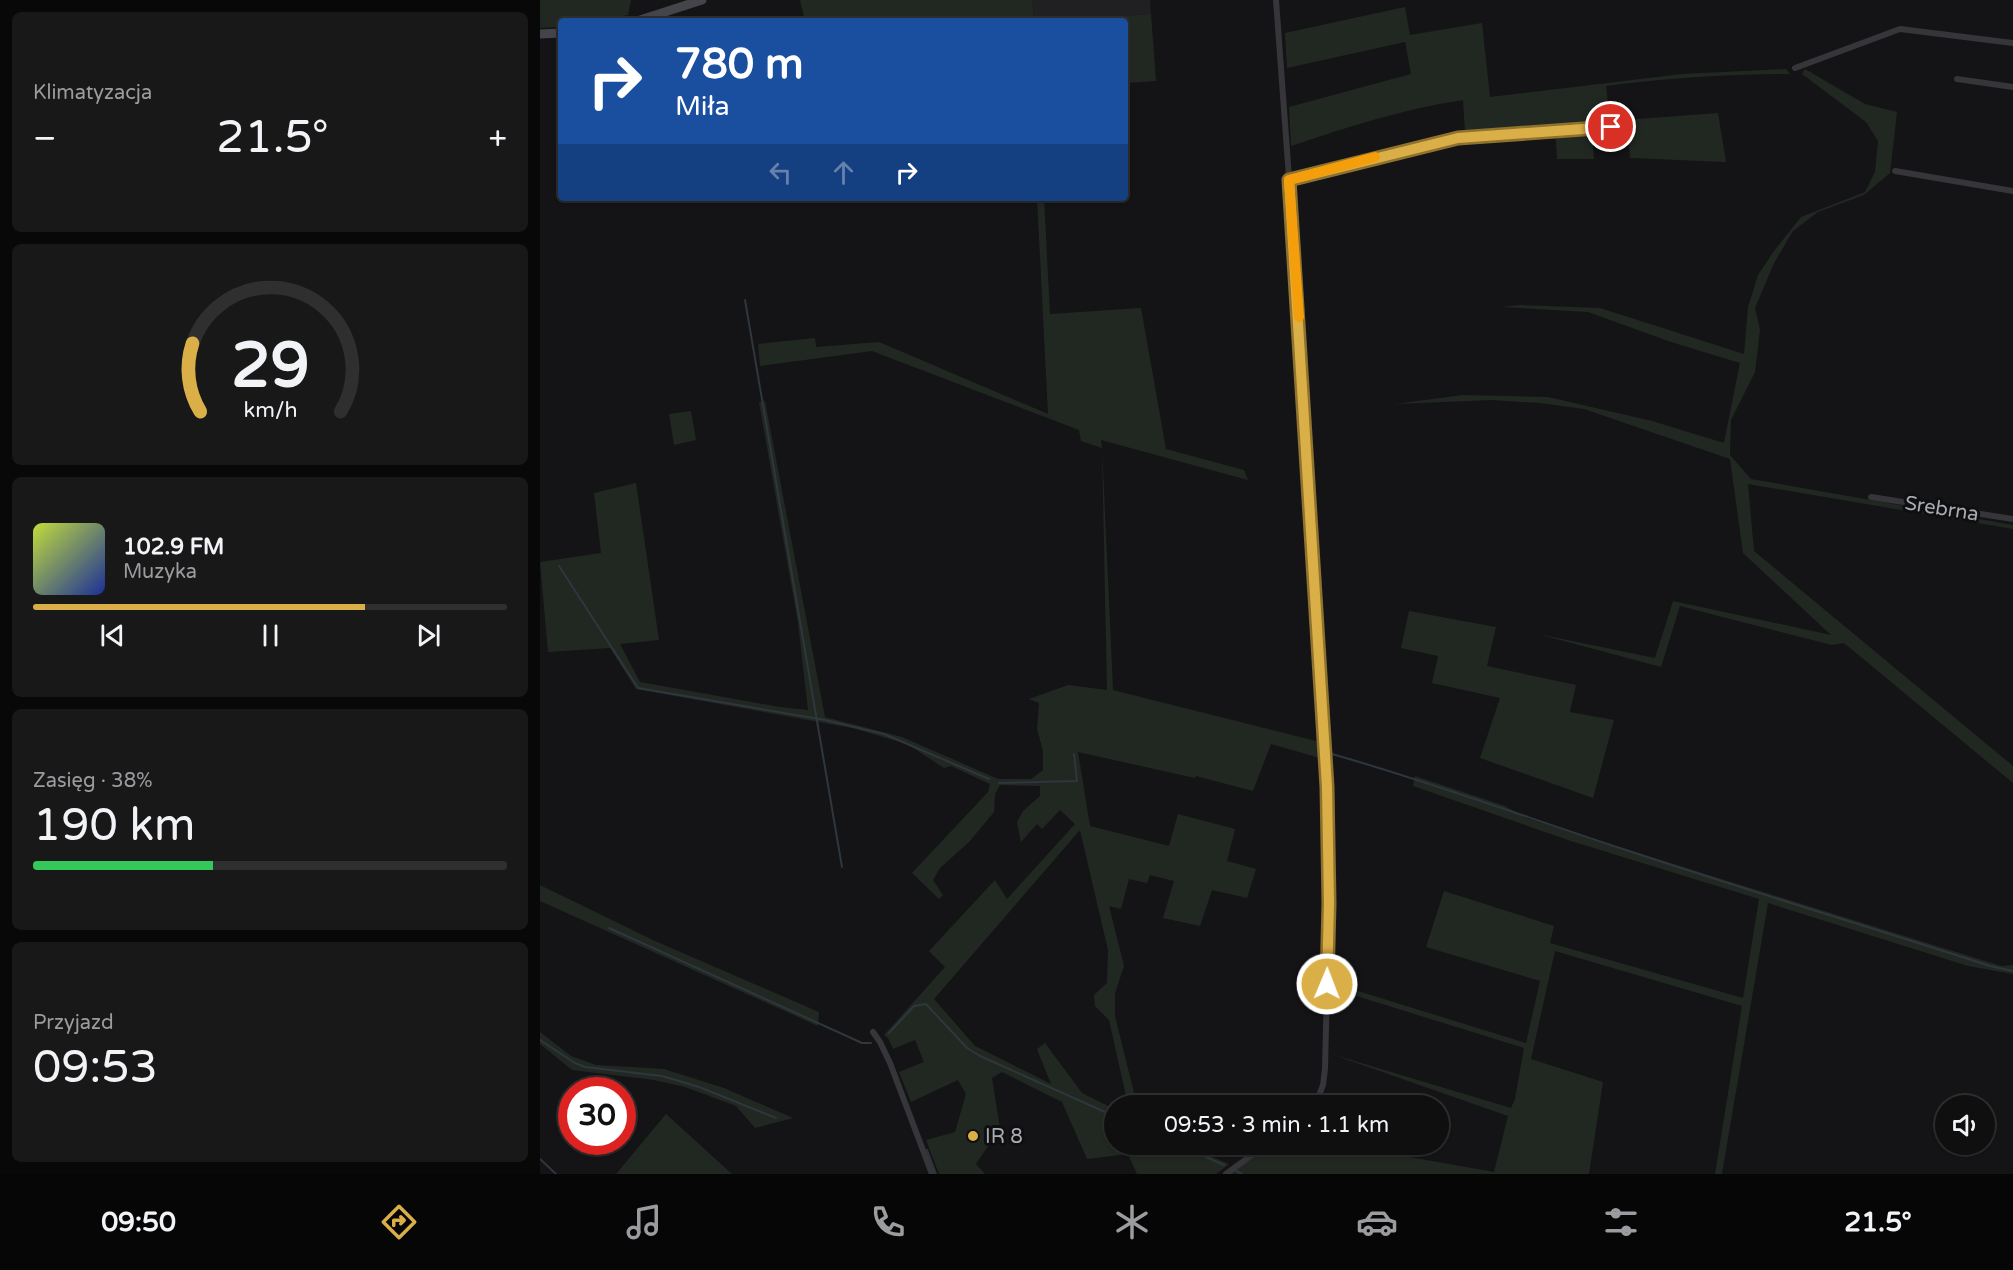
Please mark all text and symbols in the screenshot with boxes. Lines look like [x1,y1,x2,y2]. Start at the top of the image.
text: 780 m [675,39,804,90]
icon: right [576,42,654,120]
text: Klimatyzacja [33,81,152,105]
text: Miła [675,90,730,123]
pin [1585,101,1636,152]
icon: arrive [1594,110,1627,143]
text: 21.5° [216,111,329,165]
text: − [33,119,57,158]
text: + [488,119,507,158]
icon: left [764,156,797,189]
icon: ahead [827,156,860,189]
icon: right [890,156,923,189]
text: 29 [231,329,309,404]
text: km/h [243,397,297,423]
street label: Srebrna [1903,491,1981,527]
text: 102.9 FM [123,534,224,560]
text: Muzyka [123,560,197,584]
icon: previous [96,619,129,652]
icon: pause [254,619,287,652]
icon: next [412,619,445,652]
text: Zasięg · 38% [33,769,153,793]
text: 190 km [33,799,195,853]
position arrow [1295,952,1359,1016]
text: Przyjazd [33,1011,114,1035]
text: 09:53 [33,1041,158,1095]
speed limit sign: 30 [558,1077,636,1155]
map controls [1935,1095,1995,1155]
button: sound [1935,1095,1995,1155]
text: 09:53 · 3 min · 1.1 km [1164,1112,1389,1138]
place label: IR 8 [985,1125,1023,1149]
marker: IR 8 [966,1129,980,1143]
icon: directions [378,1201,420,1243]
icon: music [623,1201,665,1243]
icon: phone [867,1201,909,1243]
icon: climate [1111,1201,1153,1243]
icon: car [1356,1201,1398,1243]
icon: filters [1600,1201,1642,1243]
text: 09:50 [101,1206,176,1239]
text: 21.5° [1844,1206,1912,1239]

